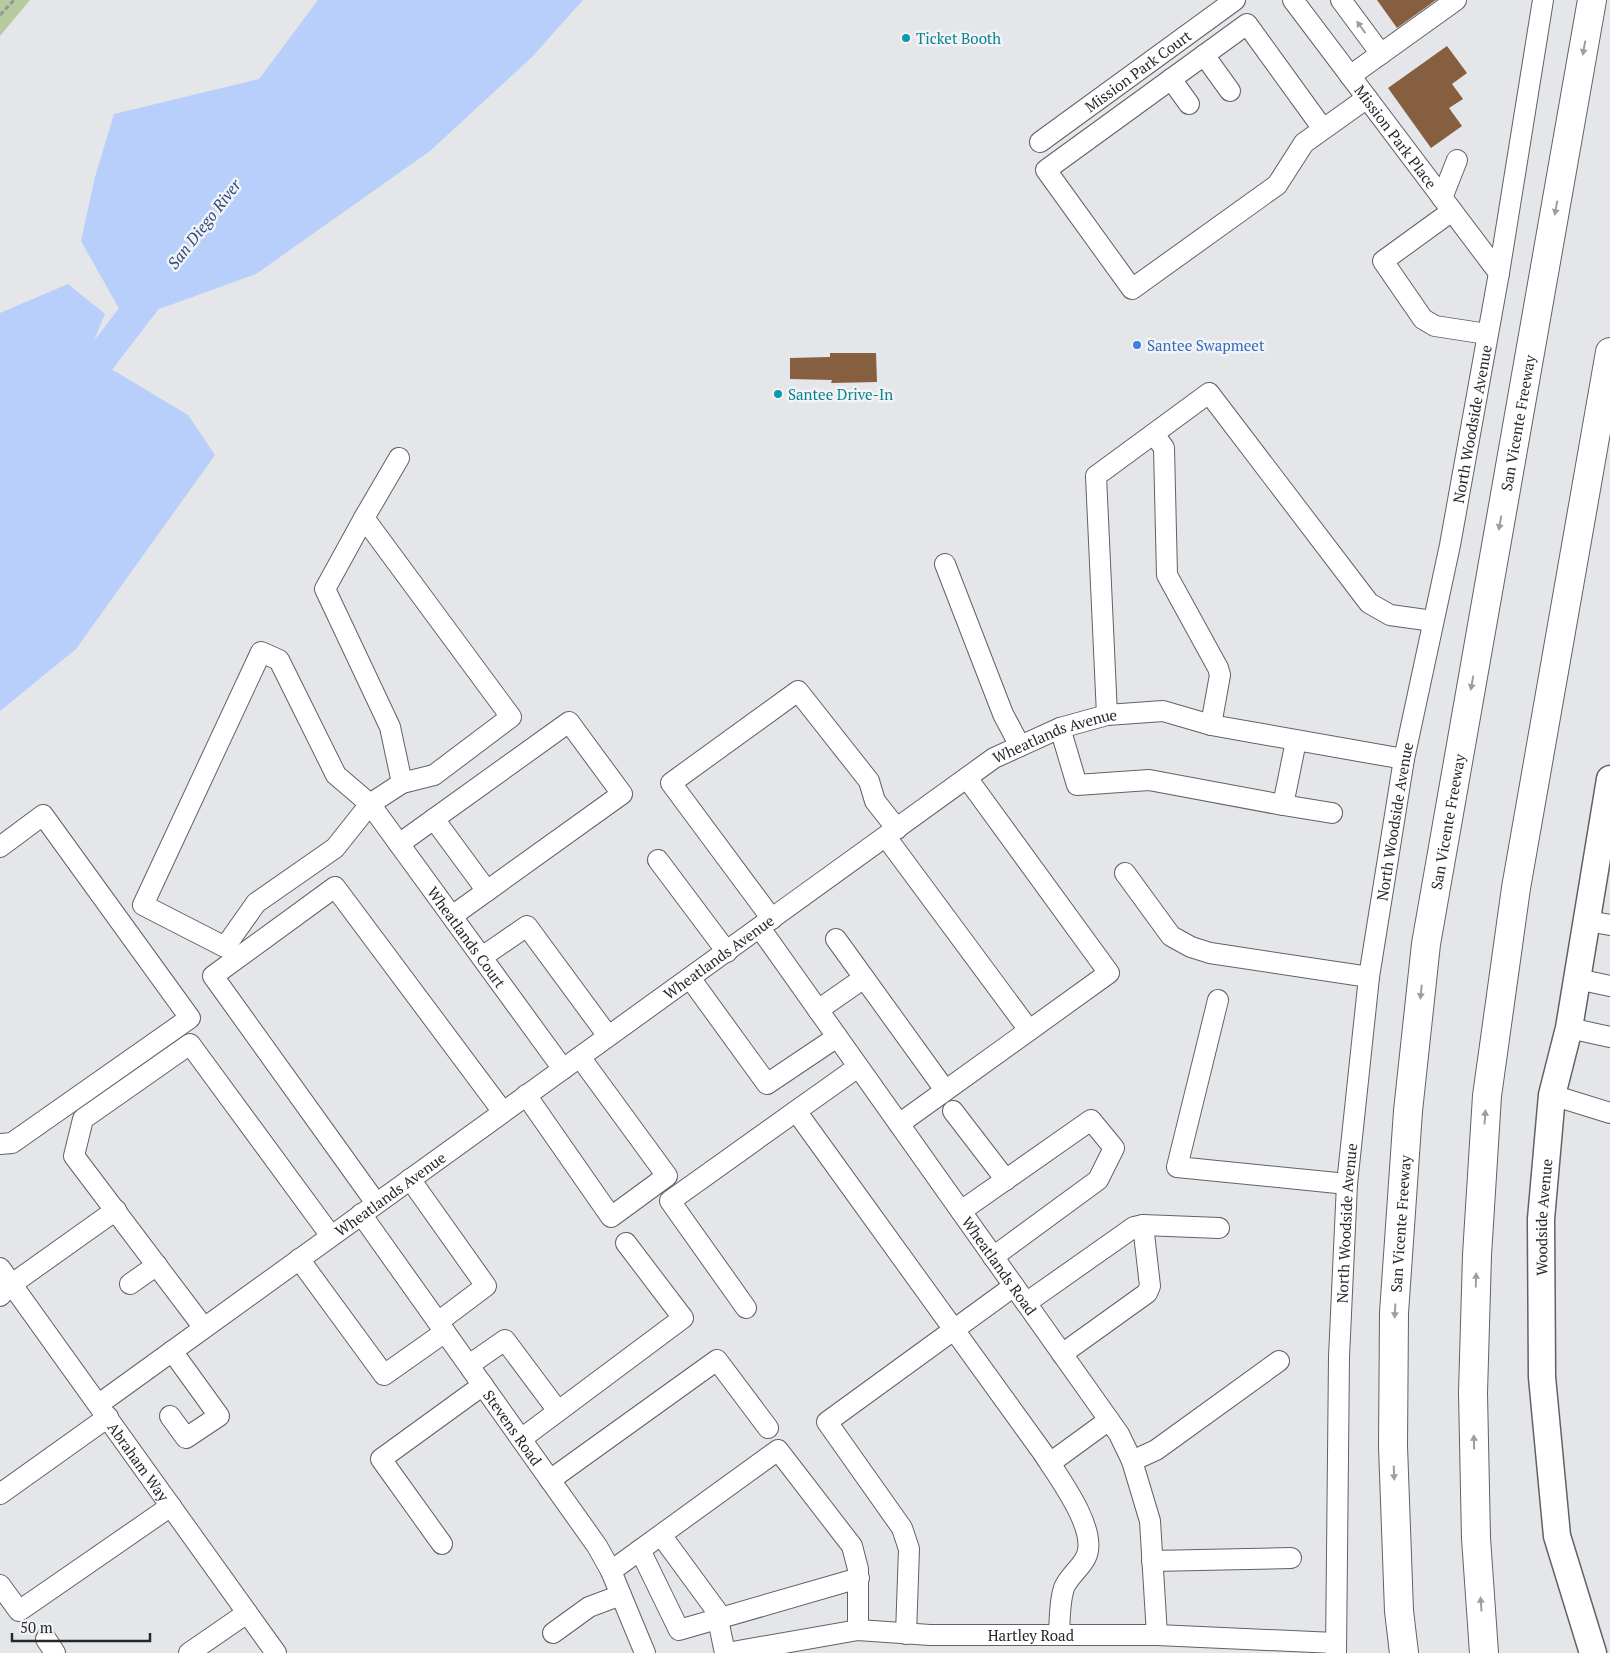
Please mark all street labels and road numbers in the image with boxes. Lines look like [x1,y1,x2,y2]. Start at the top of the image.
street label: Mission Park Court [1081,25,1195,116]
street label: Mission Park Place [1350,81,1442,192]
street label: North Woodside Avenue [1448,343,1496,505]
street label: San Vicente Freeway [1496,353,1539,492]
street label: Wheatlands Avenue [989,704,1118,767]
street label: North Woodside Avenue [1371,740,1417,902]
street label: San Vicente Freeway [1426,752,1469,891]
street label: Wheatlands Court [423,882,511,992]
street label: Wheatlands Avenue [659,910,778,1004]
street label: North Woodside Avenue [1331,1142,1361,1304]
street label: Wheatlands Avenue [331,1147,449,1241]
street label: San Vicente Freeway [1385,1154,1415,1293]
street label: Woodside Avenue [1531,1158,1556,1276]
street label: Wheatlands Road [958,1212,1041,1319]
street label: Stevens Road [479,1386,547,1469]
street label: Abraham Way [103,1418,174,1505]
street label: Hartley Road [988,1625,1074,1645]

